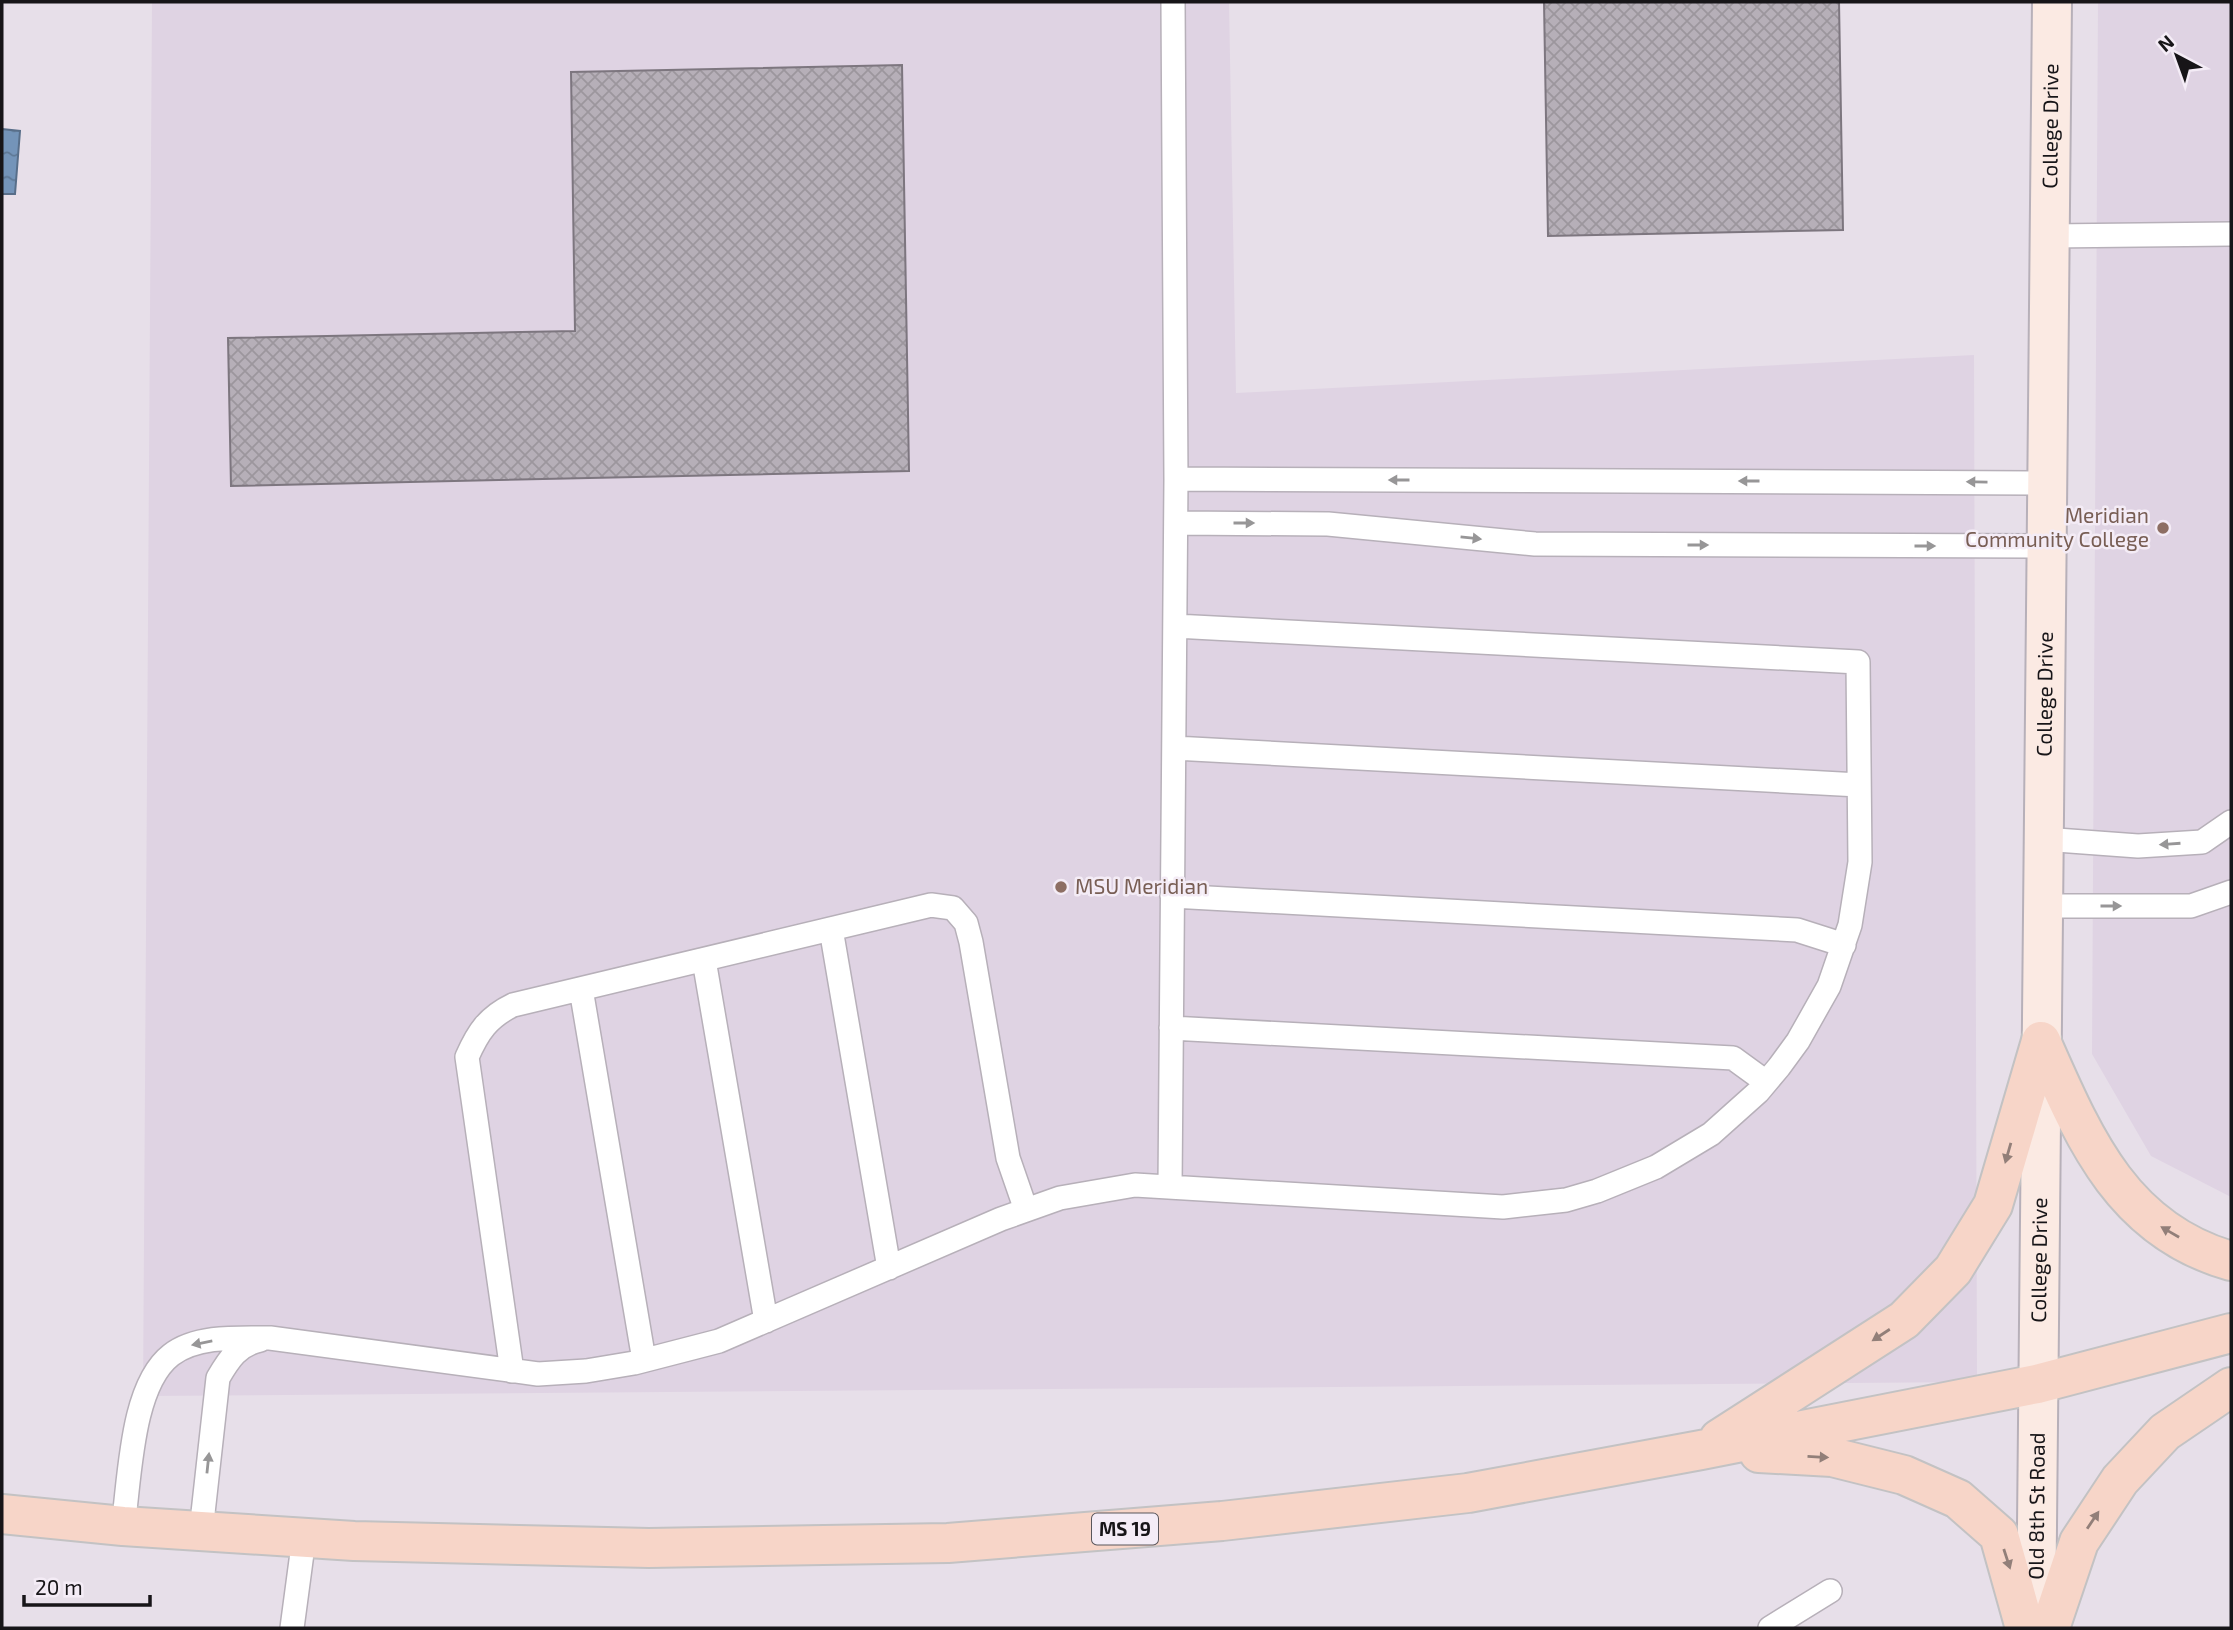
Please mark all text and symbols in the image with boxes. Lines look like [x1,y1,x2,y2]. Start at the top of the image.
north arrow [2142,21,2212,91]
text: N [2153,30,2178,56]
street label: College Drive [2036,63,2062,189]
one-way arrow [1388,474,1410,486]
one-way arrow [1738,475,1760,487]
one-way arrow [1966,476,1988,488]
place label: Meridian Community College [1965,502,2149,551]
one-way arrow [1233,517,1255,529]
marker: Meridian Community College [2155,520,2171,536]
one-way arrow [1460,532,1482,543]
one-way arrow [1687,539,1709,550]
one-way arrow [1915,540,1937,551]
street label: College Drive [2031,631,2057,757]
one-way arrow [2158,839,2180,850]
place label: MSU Meridian [1075,873,1208,898]
marker: MSU Meridian [1053,879,1069,895]
one-way arrow [2100,900,2122,912]
one-way arrow [2003,1143,2013,1164]
street label: College Drive [2025,1197,2051,1323]
one-way arrow [2160,1226,2179,1238]
one-way arrow [1872,1328,1890,1342]
one-way arrow [191,1337,213,1348]
street label: Old 8th St Road [2022,1432,2049,1580]
one-way arrow [1807,1451,1829,1462]
one-way arrow [202,1452,213,1474]
one-way arrow [2086,1511,2100,1529]
road number: MS 19 [1092,1513,1158,1544]
one-way arrow [2002,1549,2012,1570]
scale bar [24,1564,150,1608]
text: 20 m [35,1574,83,1599]

